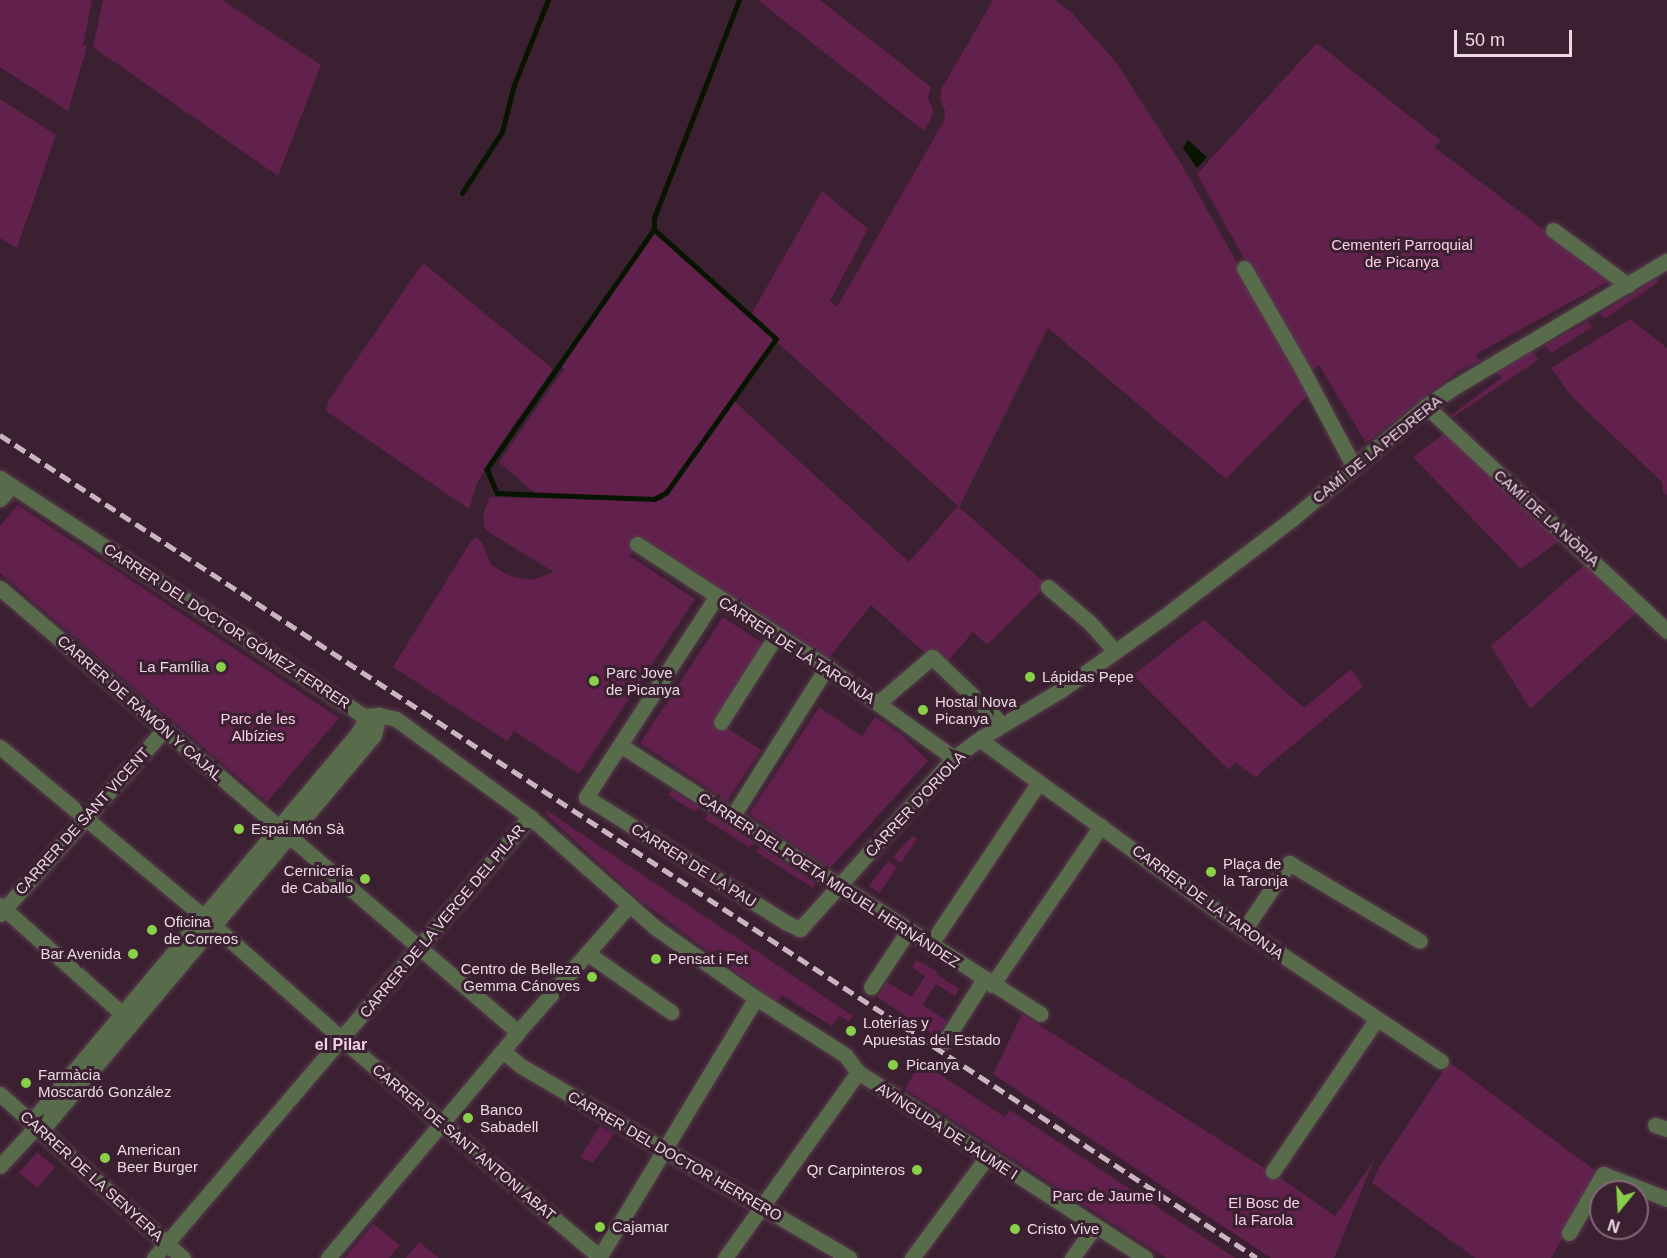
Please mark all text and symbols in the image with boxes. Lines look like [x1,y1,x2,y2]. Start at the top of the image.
scale bar [1457,18,1576,56]
text: 50 m [1465,30,1505,50]
park label: Cementeri Parroquial de Picanya [1331,235,1473,270]
street label: CAMÍ DE LA PEDRERA [1309,391,1445,507]
street label: CAMÍ DE LA NÒRIA [1490,466,1604,570]
street label: CARRER DEL DOCTOR GÓMEZ FERRER [100,539,354,713]
street label: CARRER DE LA TARONJA [715,592,879,708]
street label: CARRER DE RAMÓN Y CAJAL [54,631,226,785]
place label: La Família [139,658,209,676]
marker: La Família [214,660,228,674]
place label: Parc Jove de Picanya [606,663,680,698]
place label: Lápidas Pepe [1042,668,1134,686]
marker: Lápidas Pepe [1023,670,1037,684]
marker: Parc Jove de Picanya [587,674,601,688]
place label: Hostal Nova Picanya [935,692,1017,727]
marker: Hostal Nova Picanya [916,703,930,717]
park label: Parc de les Albízies [220,709,296,744]
street label: CARRER DE SANT VICENT [11,744,153,898]
street label: CARRER D'ORIOLA [861,747,969,861]
street label: CARRER DEL POETA MIGUEL HERNÁNDEZ [694,788,964,972]
street label: CARRER DE LA PAU [628,819,760,911]
place label: Espai Món Sà [251,820,344,838]
street label: CARRER DE LA VERGE DEL PILAR [355,820,529,1022]
marker: Espai Món Sà [232,822,246,836]
street label: CARRER DE LA TARONJA [1128,841,1288,963]
place label: Plaça de la Taronja [1223,854,1288,889]
place label: Cernicería de Caballo [281,861,353,896]
marker: Plaça de la Taronja [1204,865,1218,879]
marker: Cernicería de Caballo [358,872,372,886]
place label: Oficina de Correos [164,912,238,947]
marker: Oficina de Correos [145,923,159,937]
place label: Bar Avenida [40,945,121,963]
marker: Bar Avenida [126,947,140,961]
place label: Pensat i Fet [668,950,748,968]
marker: Pensat i Fet [649,952,663,966]
place label: Centro de Belleza Gemma Cánoves [461,959,580,994]
marker: Centro de Belleza Gemma Cánoves [585,970,599,984]
place label: Loterías y Apuestas del Estado [863,1013,1001,1048]
marker: Loterías y Apuestas del Estado [844,1024,858,1038]
district label: el Pilar [315,1035,367,1055]
marker: Picanya [884,1056,902,1074]
place label: Picanya [906,1056,959,1074]
street label: CARRER DE SANT ANTONI ABAT [368,1059,560,1225]
place label: Farmàcia Moscardó González [38,1065,171,1100]
marker: Farmàcia Moscardó González [19,1076,33,1090]
street label: AVINGUDA DE JAUME I [873,1078,1021,1184]
street label: CARRER DEL DOCTOR HERRERO [565,1087,785,1225]
place label: Banco Sabadell [480,1100,538,1135]
street label: CARRER DE LA SENYERA [17,1107,167,1245]
marker: Banco Sabadell [461,1111,475,1125]
place label: American Beer Burger [117,1140,198,1175]
marker: American Beer Burger [98,1151,112,1165]
place label: Qr Carpinteros [807,1161,905,1179]
marker: Qr Carpinteros [910,1163,924,1177]
north arrow [1589,1180,1649,1240]
park label: Parc de Jaume I [1052,1187,1162,1205]
park label: El Bosc de la Farola [1228,1193,1300,1228]
text: N [1606,1216,1622,1236]
place label: Cajamar [612,1218,669,1236]
marker: Cajamar [593,1220,607,1234]
place label: Cristo Vive [1027,1220,1099,1238]
marker: Cristo Vive [1008,1222,1022,1236]

